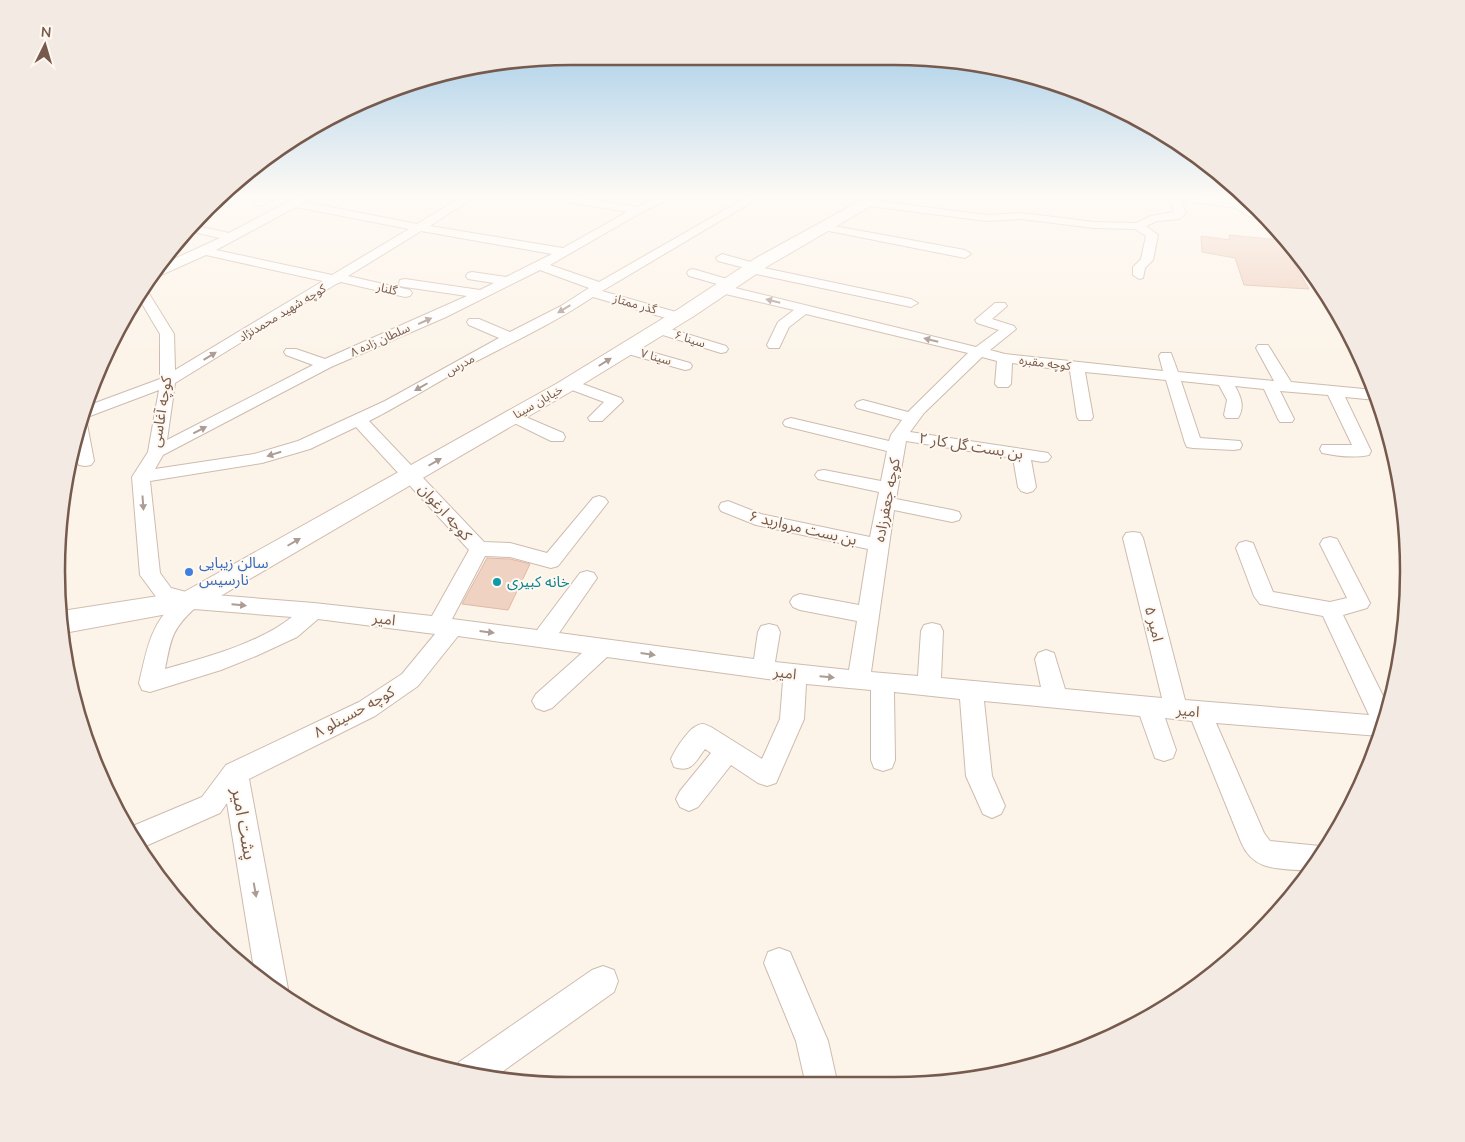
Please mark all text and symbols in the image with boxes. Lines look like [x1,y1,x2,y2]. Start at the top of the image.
north arrow [20,20,70,70]
text: N [40,23,52,42]
street label: گلنار [374,279,400,299]
street label: کوچه شهید محمدنژاد [235,280,330,346]
street label: گذر ممتاز [610,290,660,318]
one-way arrow [766,297,781,305]
one-way arrow [558,305,571,314]
one-way arrow [418,316,432,324]
street label: سلطان زاده ۸ [348,320,412,360]
street label: سینا ۶ [673,327,707,351]
one-way arrow [924,336,939,344]
street label: سینا ۷ [639,345,673,369]
street label: مدرس [442,350,478,380]
one-way arrow [204,351,217,360]
street label: کوچه مقبره [1018,352,1073,374]
one-way arrow [599,358,612,367]
street label: کوچه آغاسی [146,374,177,449]
street label: خیابان سینا [510,381,566,423]
one-way arrow [415,382,428,391]
one-way arrow [193,426,207,434]
street label: بن بست گل کار ۲ [917,428,1025,464]
one-way arrow [266,450,281,458]
street label: کوچه جعفرزاده [869,455,905,544]
one-way arrow [427,458,442,466]
street label: کوچه ارغوان [414,479,477,545]
one-way arrow [139,495,147,511]
street label: بن بست مروارید ۶ [747,506,859,550]
one-way arrow [287,538,300,547]
place label: سالن زیبایی نارسیس [199,553,269,590]
marker: سالن زیبایی نارسیس [183,566,195,578]
place label: خانه کبیری [507,572,570,592]
marker: خانه کبیری [491,576,503,588]
one-way arrow [231,601,247,609]
street label: امیر ۵ [1140,604,1168,644]
street label: امیر [370,608,397,630]
one-way arrow [480,628,496,636]
one-way arrow [641,650,657,658]
street label: امیر [771,662,798,684]
one-way arrow [819,673,835,681]
street label: کوچه حسینلو ۸ [310,681,399,743]
street label: امیر [1175,700,1200,722]
street label: پشت امیر [226,785,262,862]
one-way arrow [252,882,260,898]

